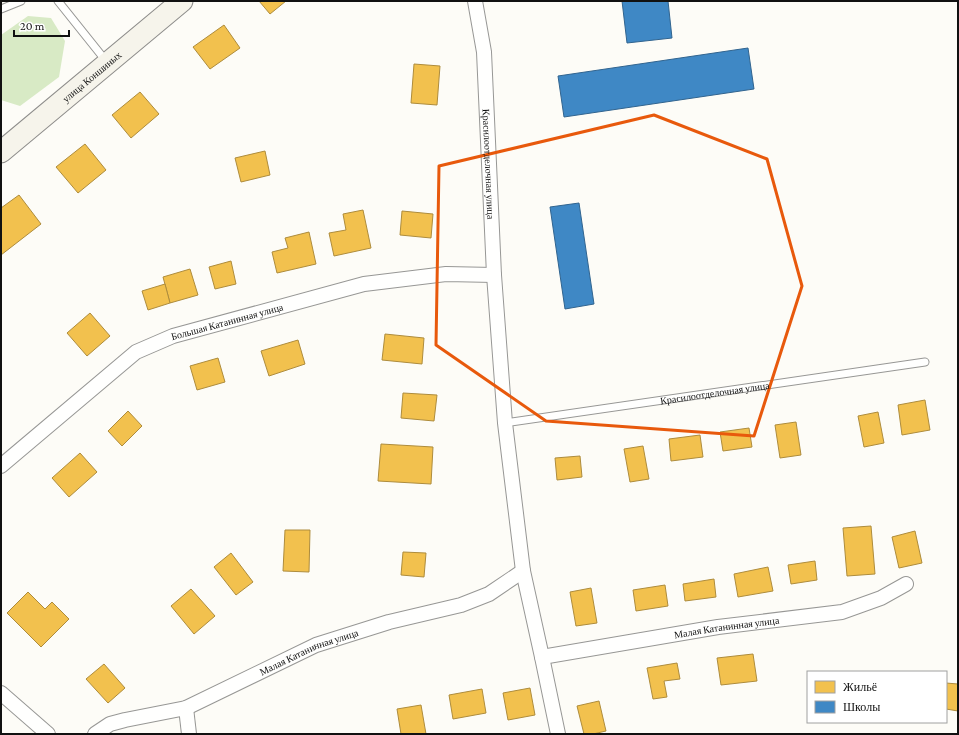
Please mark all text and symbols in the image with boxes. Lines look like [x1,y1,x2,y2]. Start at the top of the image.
scale bar [14,12,69,38]
text: 20 m [20,19,45,33]
street label: улица Коншиных [60,49,123,104]
street label: Красилоотделочная улица [481,109,497,220]
street label: Большая Катанинная улица [170,301,285,342]
street label: Красилоотделочная улица [659,379,771,406]
street label: Малая Катанинная улица [673,614,780,640]
street label: Малая Катанинная улица [258,626,360,677]
legend [807,671,947,723]
text: Жильё [843,680,877,694]
text: Школы [843,700,880,714]

